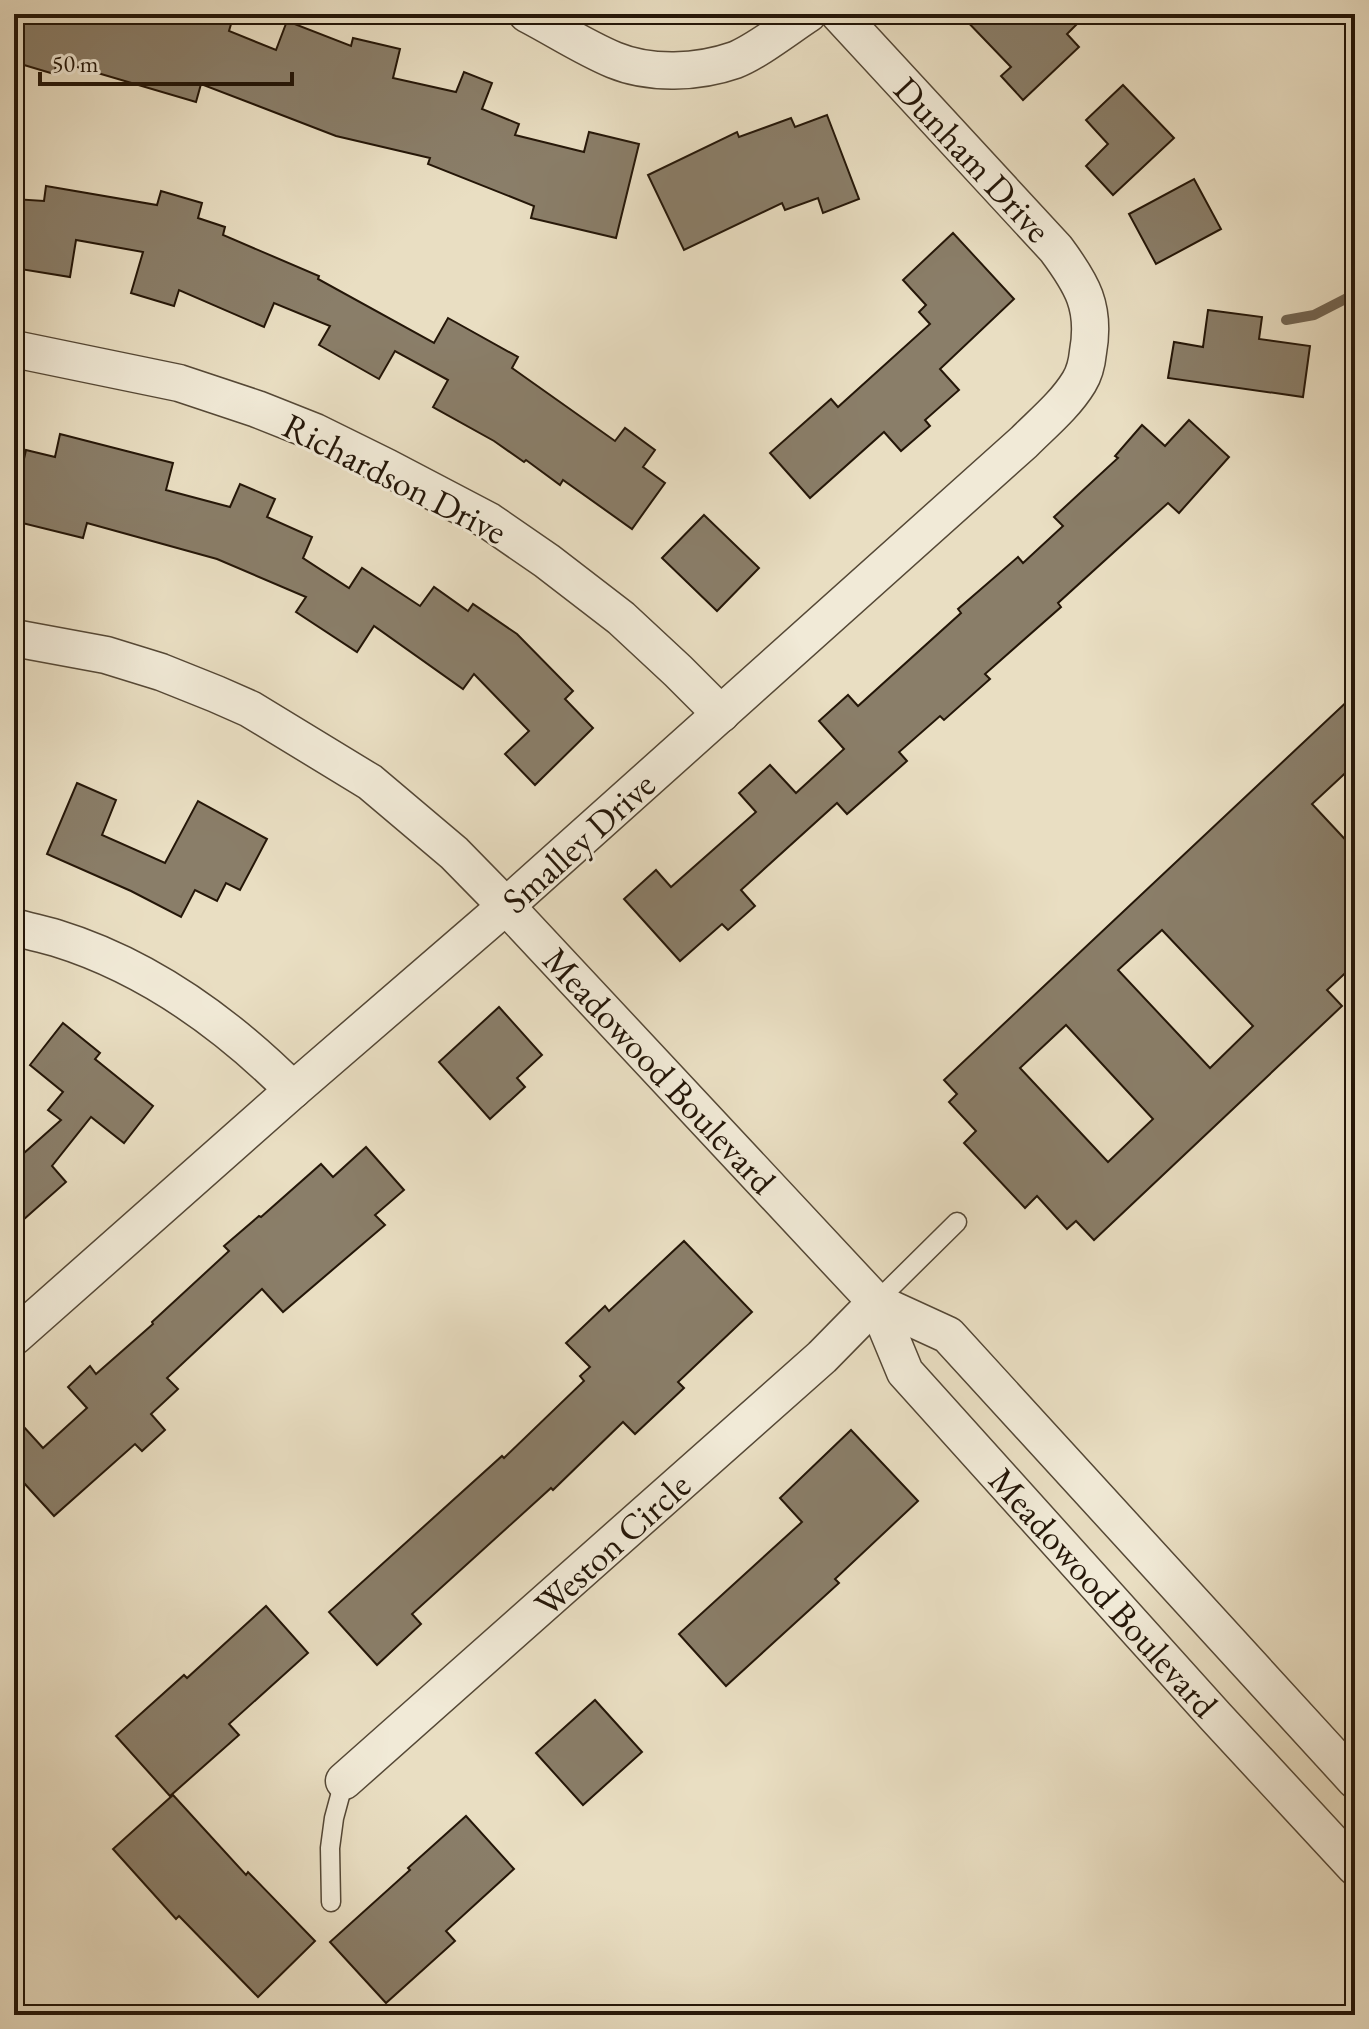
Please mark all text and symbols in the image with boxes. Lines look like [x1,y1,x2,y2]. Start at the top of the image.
scale bar [40,36,292,86]
text: 50 m [52,48,99,79]
street label: Dunham Drive [884,66,1061,252]
street label: Richardson Drive [275,402,515,555]
street label: Smalley Drive [492,761,665,924]
street label: Meadowood Boulevard [533,937,787,1204]
street label: Meadowood Boulevard [979,1457,1229,1728]
street label: Weston Circle [524,1462,700,1627]

